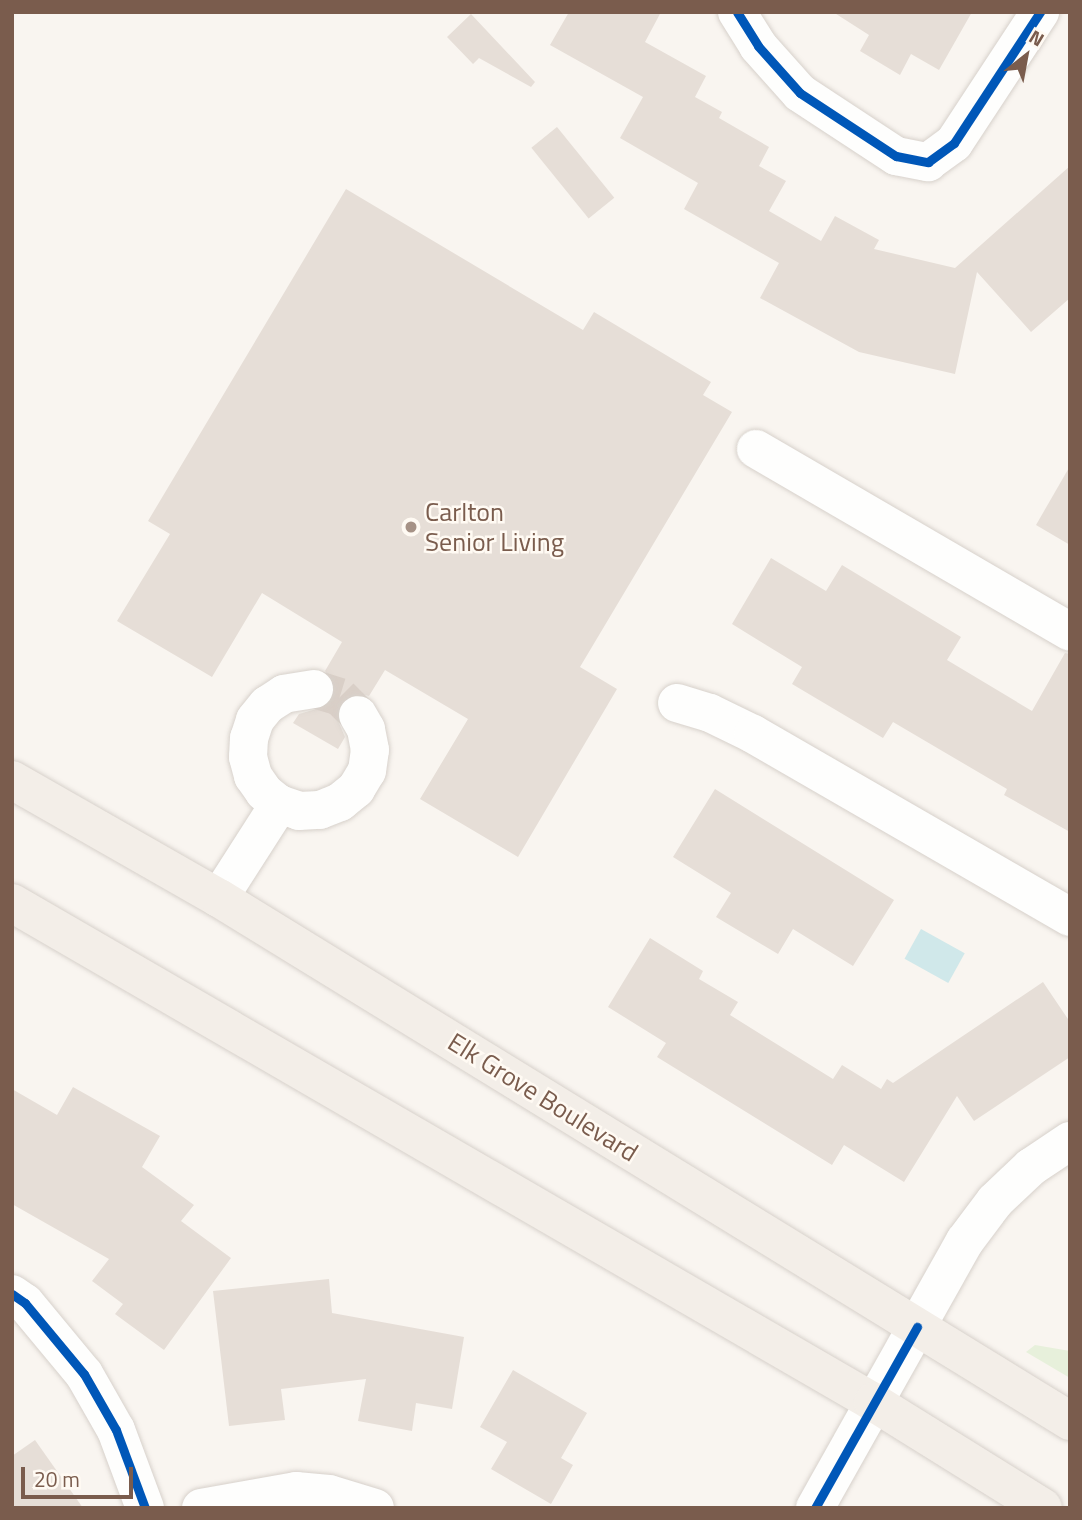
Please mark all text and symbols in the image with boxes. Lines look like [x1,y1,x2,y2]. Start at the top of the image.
north arrow [991,21,1061,91]
text: N [1024,22,1050,53]
place label: Carlton Senior Living [425,496,564,558]
marker: Carlton Senior Living [403,519,419,535]
street label: Elk Grove Boulevard [442,1026,644,1168]
scale bar [24,1454,136,1498]
text: 20 m [34,1463,80,1495]

